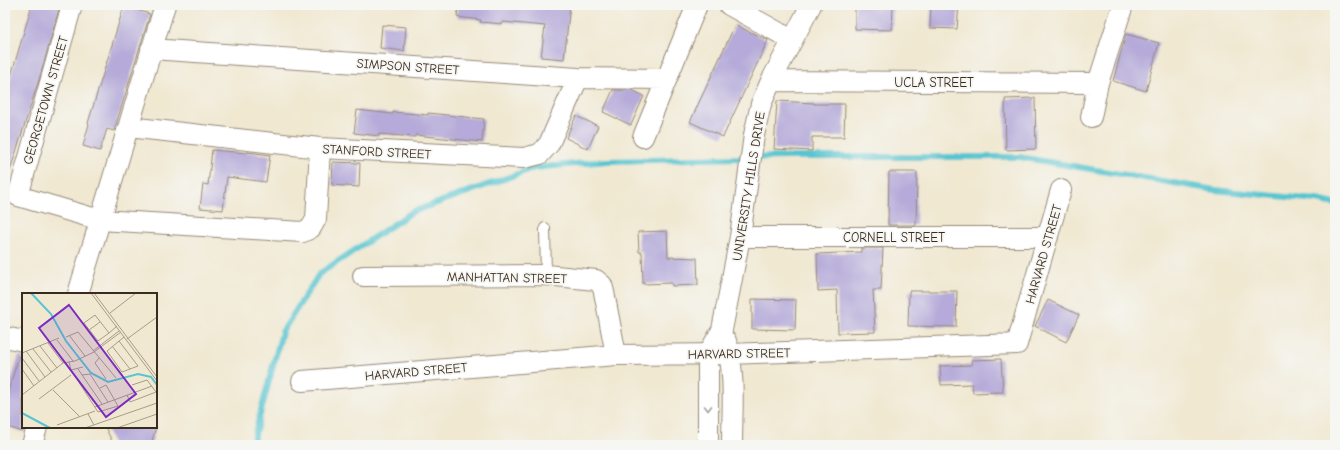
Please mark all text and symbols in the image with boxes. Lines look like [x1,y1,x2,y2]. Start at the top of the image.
street label: GEORGETOWN STREET [20,34,71,166]
street label: SIMPSON STREET [356,55,460,78]
street label: UCLA STREET [894,75,974,90]
street label: UNIVERSITY HILLS DRIVE [729,110,768,262]
street label: STANFORD STREET [322,141,432,162]
street label: HARVARD STREET [1022,202,1065,306]
street label: CORNELL STREET [843,230,945,245]
street label: MANHATTAN STREET [447,269,567,286]
inset map [22,293,157,428]
street label: HARVARD STREET [687,345,791,362]
street label: HARVARD STREET [364,360,468,383]
one-way arrow [704,405,712,411]

